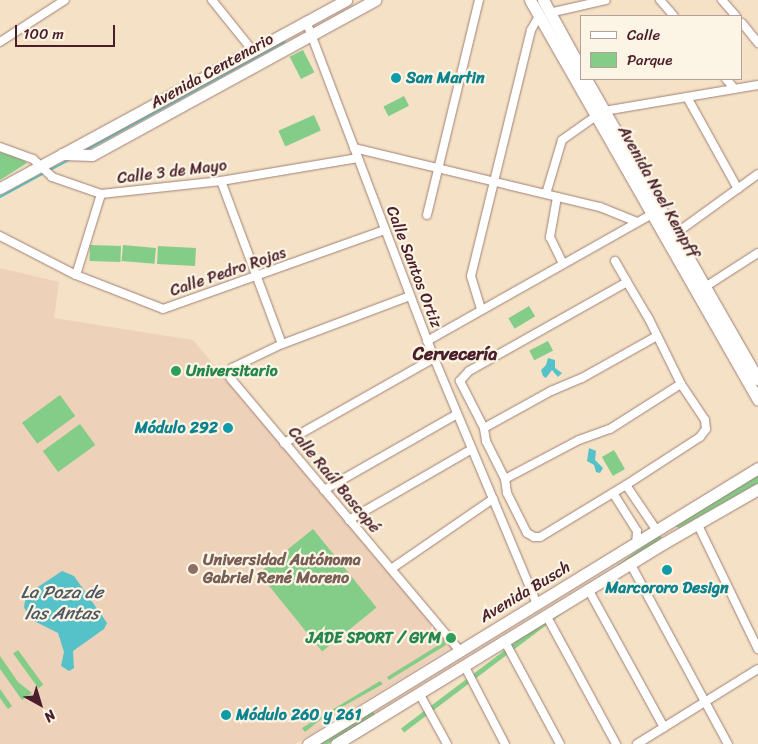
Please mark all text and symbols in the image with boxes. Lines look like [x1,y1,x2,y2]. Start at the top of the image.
scale bar [18,15,118,47]
legend [580,15,743,80]
text: 100 m [23,21,64,47]
text: Calle [627,22,660,48]
street label: Avenida Centenario [147,29,277,113]
text: Parque [627,47,672,73]
place label: San Martin [406,68,485,88]
marker: San Martin [390,72,402,84]
street label: Avenida Noel Kempff [614,122,702,262]
street label: Calle 3 de Mayo [116,156,228,188]
street label: Calle Santos Ortiz [382,204,446,330]
street label: Calle Pedro Rojas [167,243,289,301]
district label: Cervecería [413,343,497,365]
place label: Universitario [186,361,278,381]
marker: Universitario [170,365,182,377]
place label: Módulo 292 [135,418,218,438]
marker: Módulo 292 [222,422,234,434]
street label: Calle Raúl Bascopé [284,423,384,537]
place label: Universidad Autónoma Gabriel René Moreno [203,550,361,588]
street label: Avenida Busch [476,557,574,627]
marker: Universidad Autónoma Gabriel René Moreno [187,563,199,575]
marker: Marcororo Design [661,564,673,576]
place label: Marcororo Design [605,578,729,598]
water label: La Poza de las Antas [20,582,104,624]
place label: JADE SPORT / GYM [304,628,441,648]
marker: JADE SPORT / GYM [445,632,457,644]
north arrow [15,679,65,729]
text: N [38,703,61,729]
place label: Módulo 260 y 261 [236,705,361,725]
marker: Módulo 260 y 261 [220,709,232,721]

